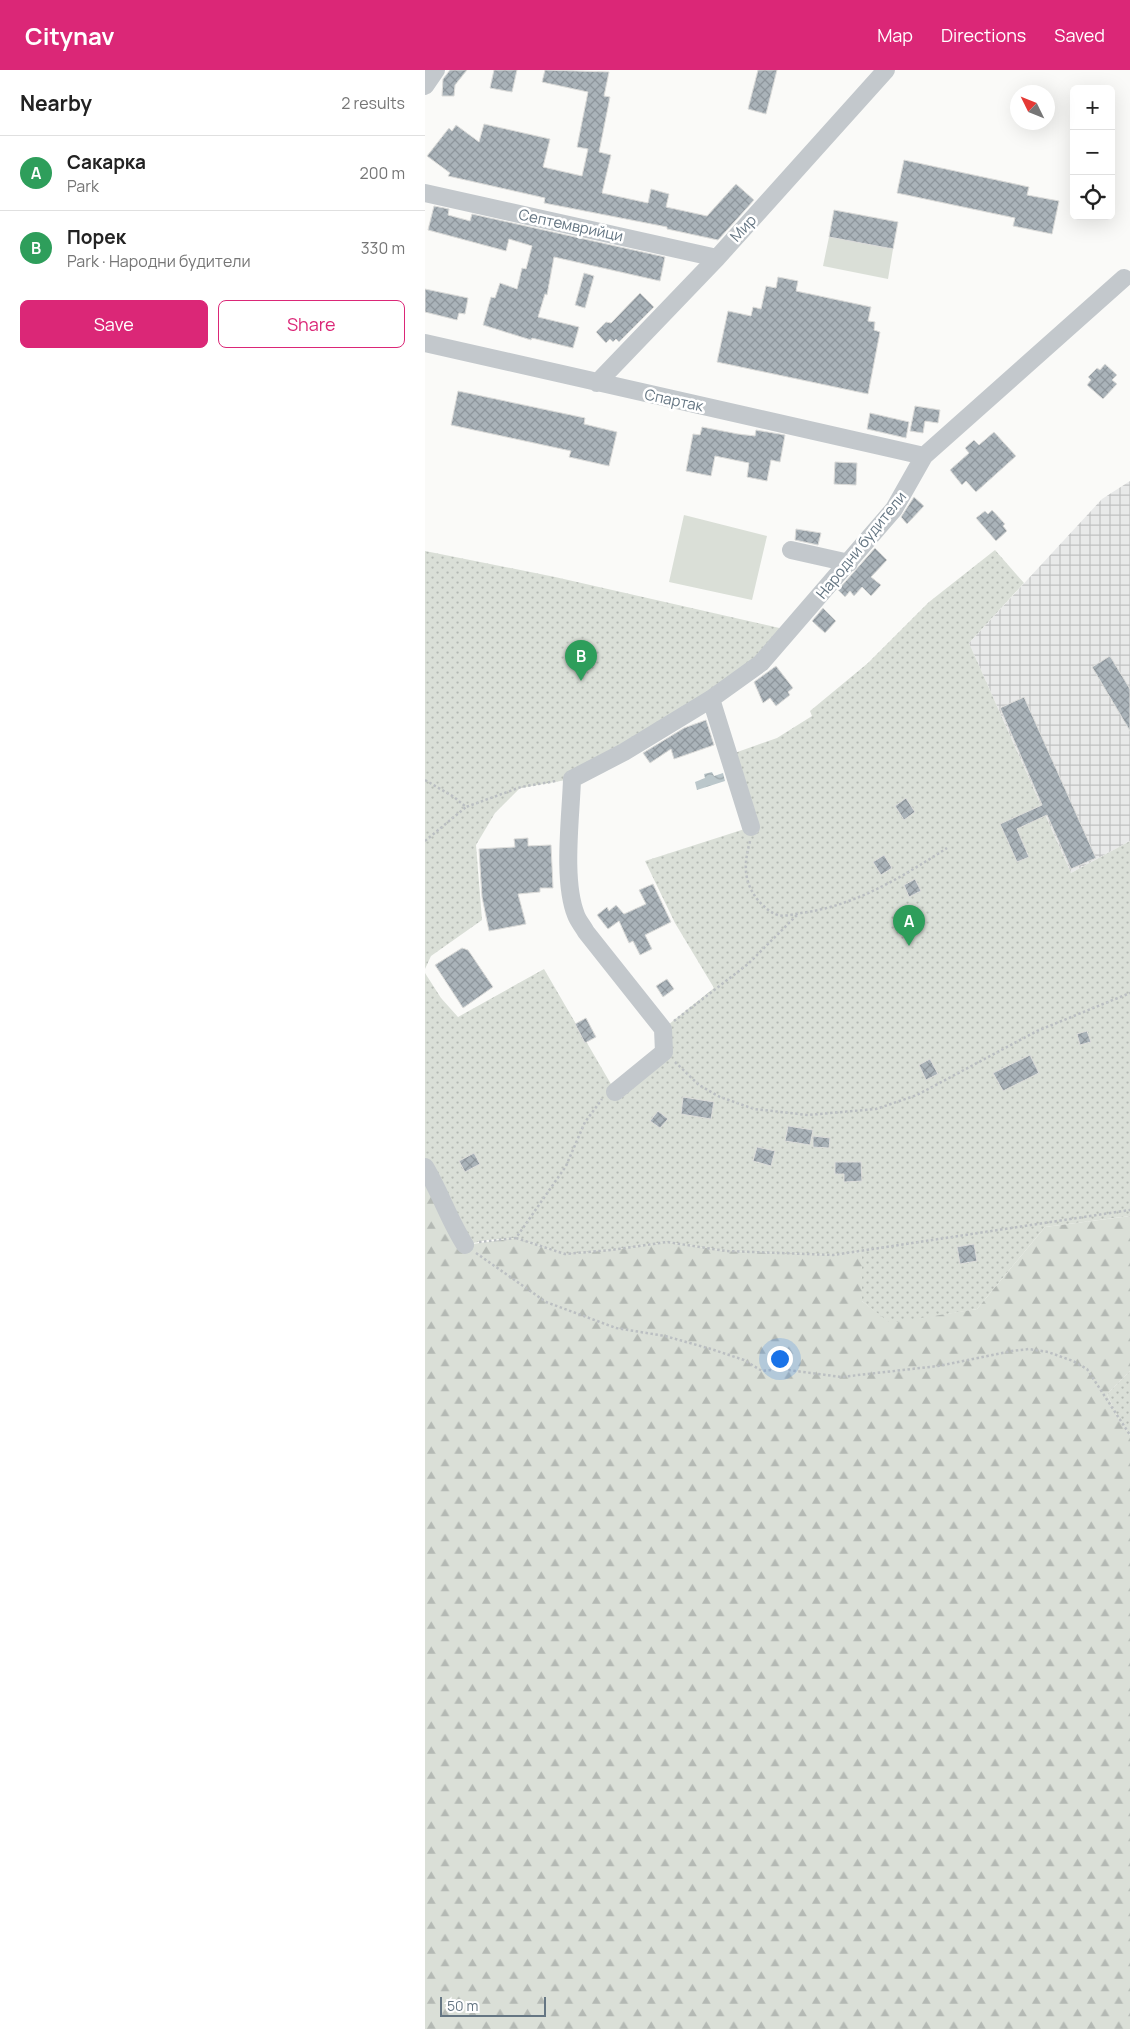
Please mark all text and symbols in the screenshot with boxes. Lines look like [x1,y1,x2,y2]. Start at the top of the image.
text: Citynav [25,19,115,52]
text: Map [877,23,913,47]
text: Directions [941,23,1026,47]
text: Saved [1054,23,1105,47]
north arrow [1010,85,1055,130]
map controls [1070,85,1115,220]
button: + [1070,85,1115,130]
text: Nearby [20,89,92,117]
text: 2 results [341,92,405,114]
button: − [1070,130,1115,175]
text: Сакарка [67,149,146,175]
text: A [31,162,41,184]
text: 200 m [360,162,405,184]
text: Park [67,175,99,197]
button: locate [1070,175,1115,220]
street label: Септемврийци [517,204,625,246]
street label: Мир [725,210,761,246]
text: Порек [67,224,126,250]
text: B [31,237,41,259]
text: 330 m [361,237,405,259]
text: Park · Народни будители [67,250,251,272]
button: Save [20,300,208,348]
button: Share [218,300,405,348]
street label: Спартак [643,384,706,417]
street label: Народни будители [811,487,911,603]
pin: B [565,640,597,681]
pin: A [893,905,925,946]
your location [767,1346,793,1372]
scale bar [440,1994,546,2017]
text: 50 m [447,1996,478,2015]

